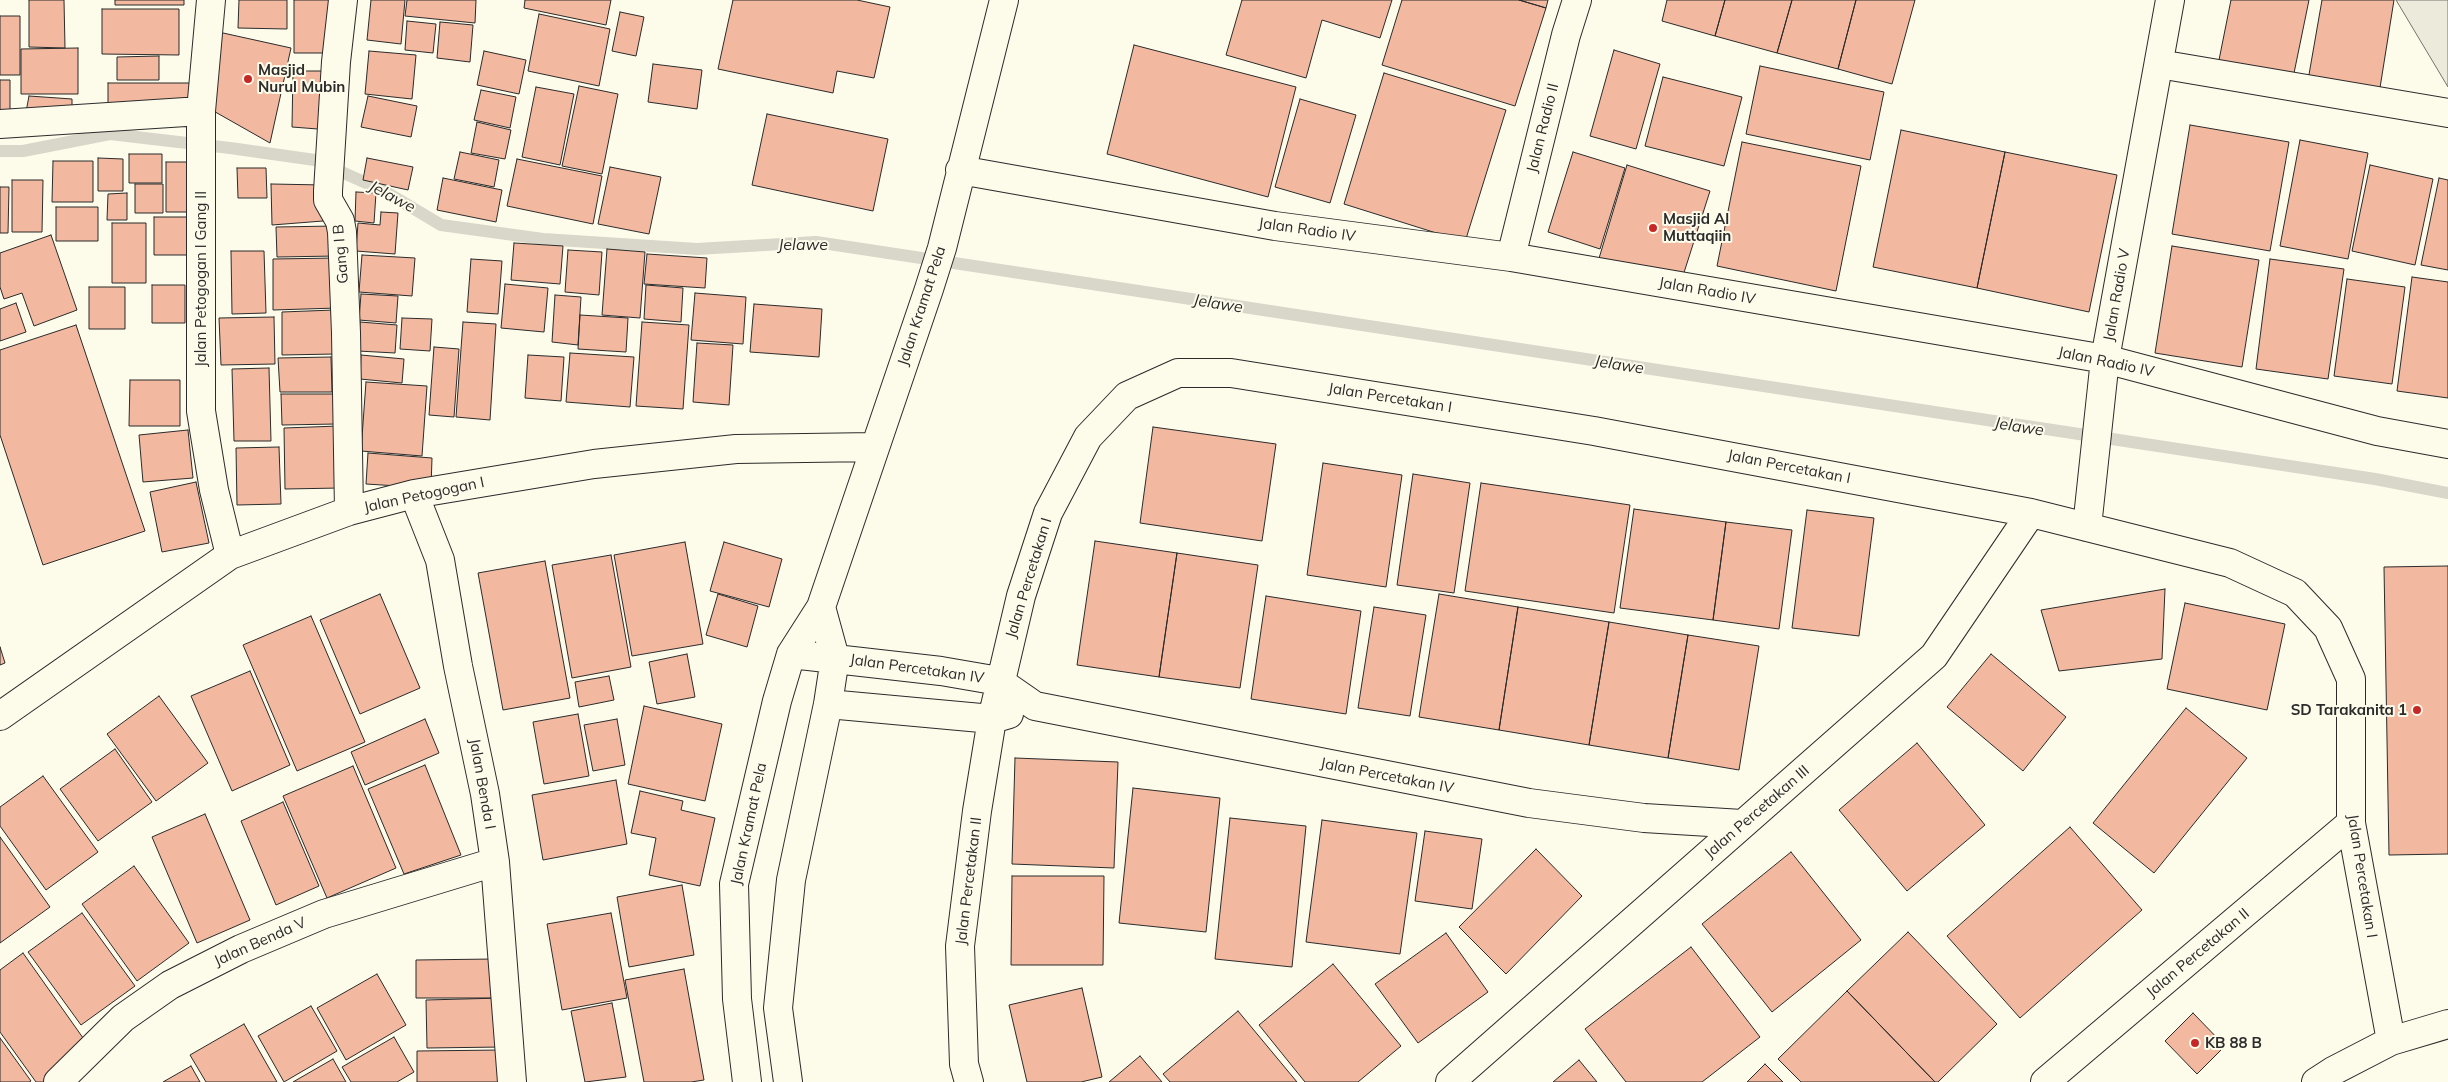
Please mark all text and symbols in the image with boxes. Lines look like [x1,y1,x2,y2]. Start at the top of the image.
place label: Masjid Nurul Mubin [258,61,345,96]
marker: Masjid Nurul Mubin [242,73,254,85]
street label: Jalan Radio II [1523,81,1563,175]
water label: Jelawe [366,177,418,217]
street label: Jalan Petogogan I Gang II [192,191,210,367]
place label: Masjid Al Muttaqiin [1663,210,1731,245]
street label: Jalan Radio IV [1257,214,1357,246]
marker: Masjid Al Muttaqiin [1647,222,1659,234]
street label: Gang I B [329,223,353,285]
water label: Jelawe [778,235,828,255]
street label: Jalan Kramat Pela [894,244,950,368]
street label: Jalan Radio V [2100,247,2134,343]
street label: Jalan Radio IV [1657,274,1757,308]
water label: Jelawe [1192,291,1244,317]
street label: Jalan Radio IV [2056,343,2156,381]
water label: Jelawe [1593,352,1645,378]
street label: Jalan Percetakan I [1327,379,1453,417]
water label: Jelawe [1993,414,2045,440]
street label: Jalan Percetakan I [1726,446,1852,488]
street label: Jalan Petogogan I [362,473,486,517]
street label: Jalan Percetakan I [1002,516,1056,640]
street label: Jalan Percetakan IV [849,651,985,687]
place label: SD Tarakanita 1 [2291,701,2407,719]
marker: SD Tarakanita 1 [2411,704,2423,716]
street label: Jalan Benda I [465,737,499,831]
street label: Jalan Percetakan IV [1319,754,1455,798]
street label: Jalan Kramat Pela [727,761,771,887]
street label: Jalan Percetakan III [1701,762,1813,862]
street label: Jalan Percetakan I [2343,813,2381,939]
street label: Jalan Percetakan II [952,816,986,946]
street label: Jalan Percetakan II [2143,905,2253,1001]
street label: Jalan Benda V [211,914,309,970]
place label: KB 88 B [2205,1034,2262,1052]
marker: KB 88 B [2189,1037,2201,1049]

